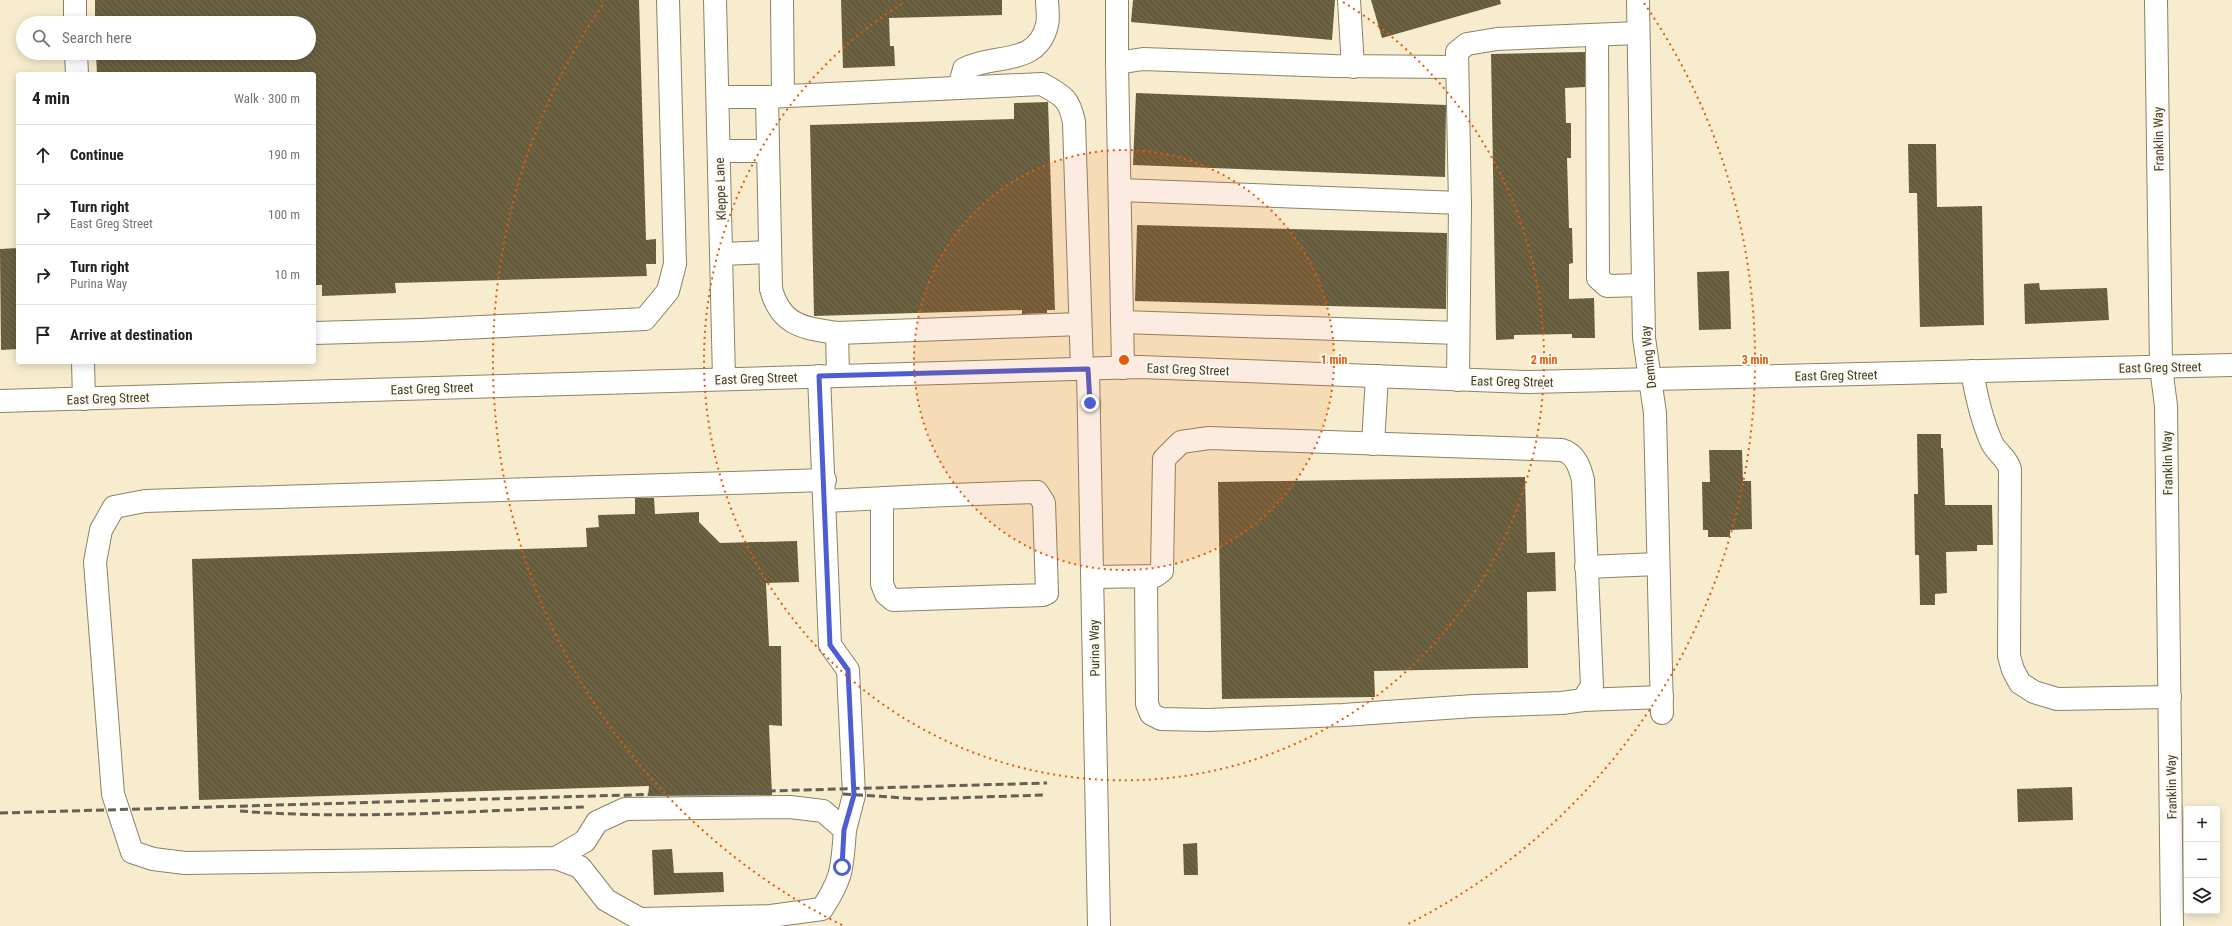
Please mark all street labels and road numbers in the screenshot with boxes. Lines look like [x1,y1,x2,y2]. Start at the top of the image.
street label: Franklin Way [2150,106,2167,171]
street label: Kleppe Lane [712,157,729,221]
street label: Deming Way [1638,324,1659,389]
street label: East Greg Street [2118,359,2202,376]
street label: East Greg Street [1146,361,1230,378]
street label: East Greg Street [1794,367,1878,384]
street label: East Greg Street [714,370,798,387]
street label: East Greg Street [1470,373,1554,390]
street label: East Greg Street [390,380,474,397]
street label: East Greg Street [66,390,150,407]
street label: Franklin Way [2159,430,2176,495]
street label: Purina Way [1086,619,1102,677]
street label: Franklin Way [2163,754,2180,819]

